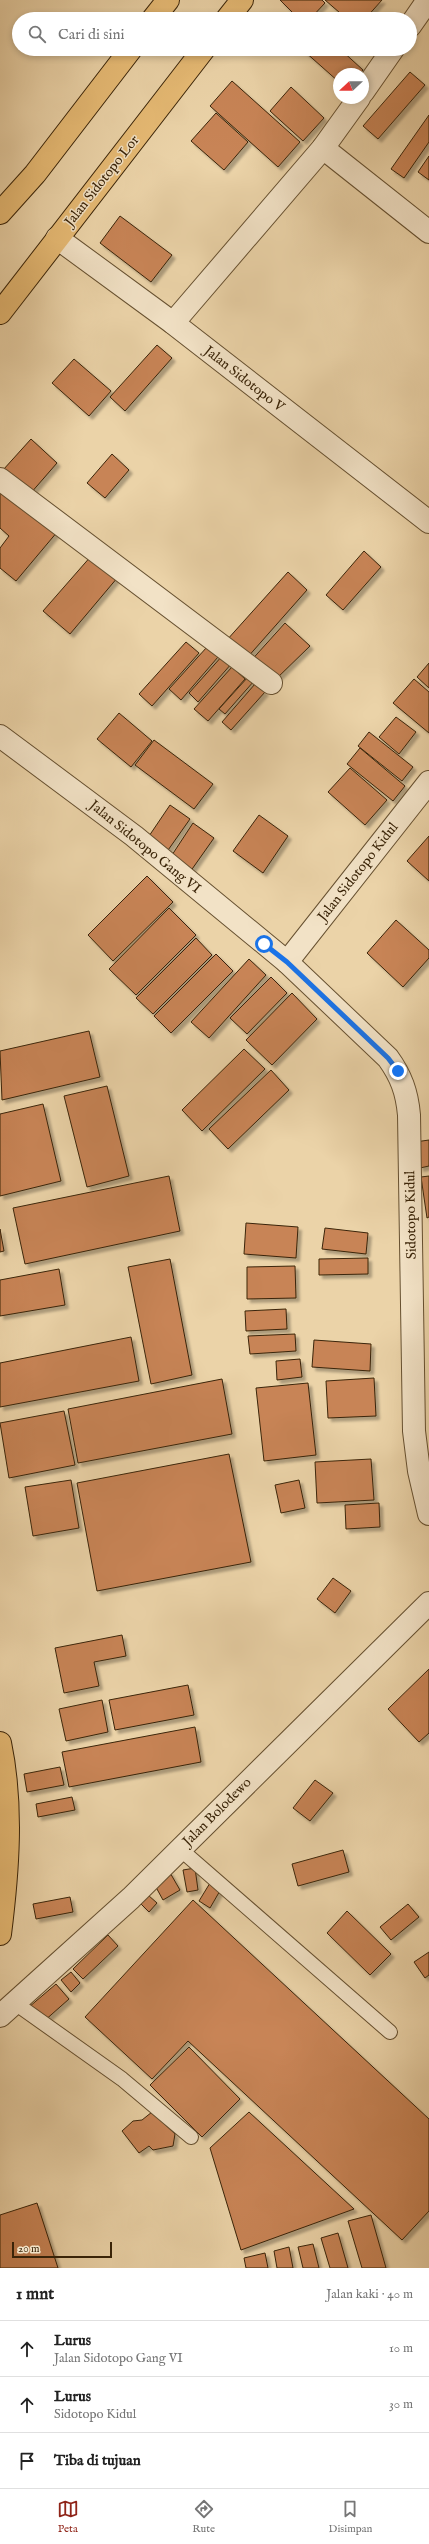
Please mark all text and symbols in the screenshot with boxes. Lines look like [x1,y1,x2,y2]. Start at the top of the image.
search box [12,12,417,56]
icon: search [26,23,48,45]
text: Cari di sini [58,25,125,44]
north arrow [333,68,369,104]
street label: Jalan Sidotopo Lor [60,132,143,232]
street label: Jalan Sidotopo V [199,341,289,417]
street label: Jalan Sidotopo Gang VI [84,795,205,898]
street label: Jalan Sidotopo Kidul [313,819,402,927]
route start [255,935,273,953]
route end [389,1062,407,1080]
street label: Sidotopo Kidul [401,1170,421,1260]
street label: Jalan Bolodewo [177,1773,256,1852]
scale bar [12,2240,112,2259]
text: 20 m [18,2242,39,2256]
text: 1 mnt [16,2284,54,2305]
text: Jalan kaki · 40 m [326,2286,413,2303]
text: Lurus [54,2331,91,2350]
icon: ahead [16,2338,38,2360]
text: 10 m [389,2340,413,2357]
text: Jalan Sidotopo Gang VI [54,2350,183,2367]
text: Lurus [54,2387,91,2406]
icon: ahead [16,2394,38,2416]
text: 30 m [389,2396,413,2413]
text: Sidotopo Kidul [54,2406,136,2423]
icon: arrive [16,2450,38,2472]
text: Tiba di tujuan [54,2451,141,2470]
tab: Peta [57,2498,79,2536]
tab: Rute [192,2498,215,2536]
tab: Disimpan [329,2498,372,2536]

